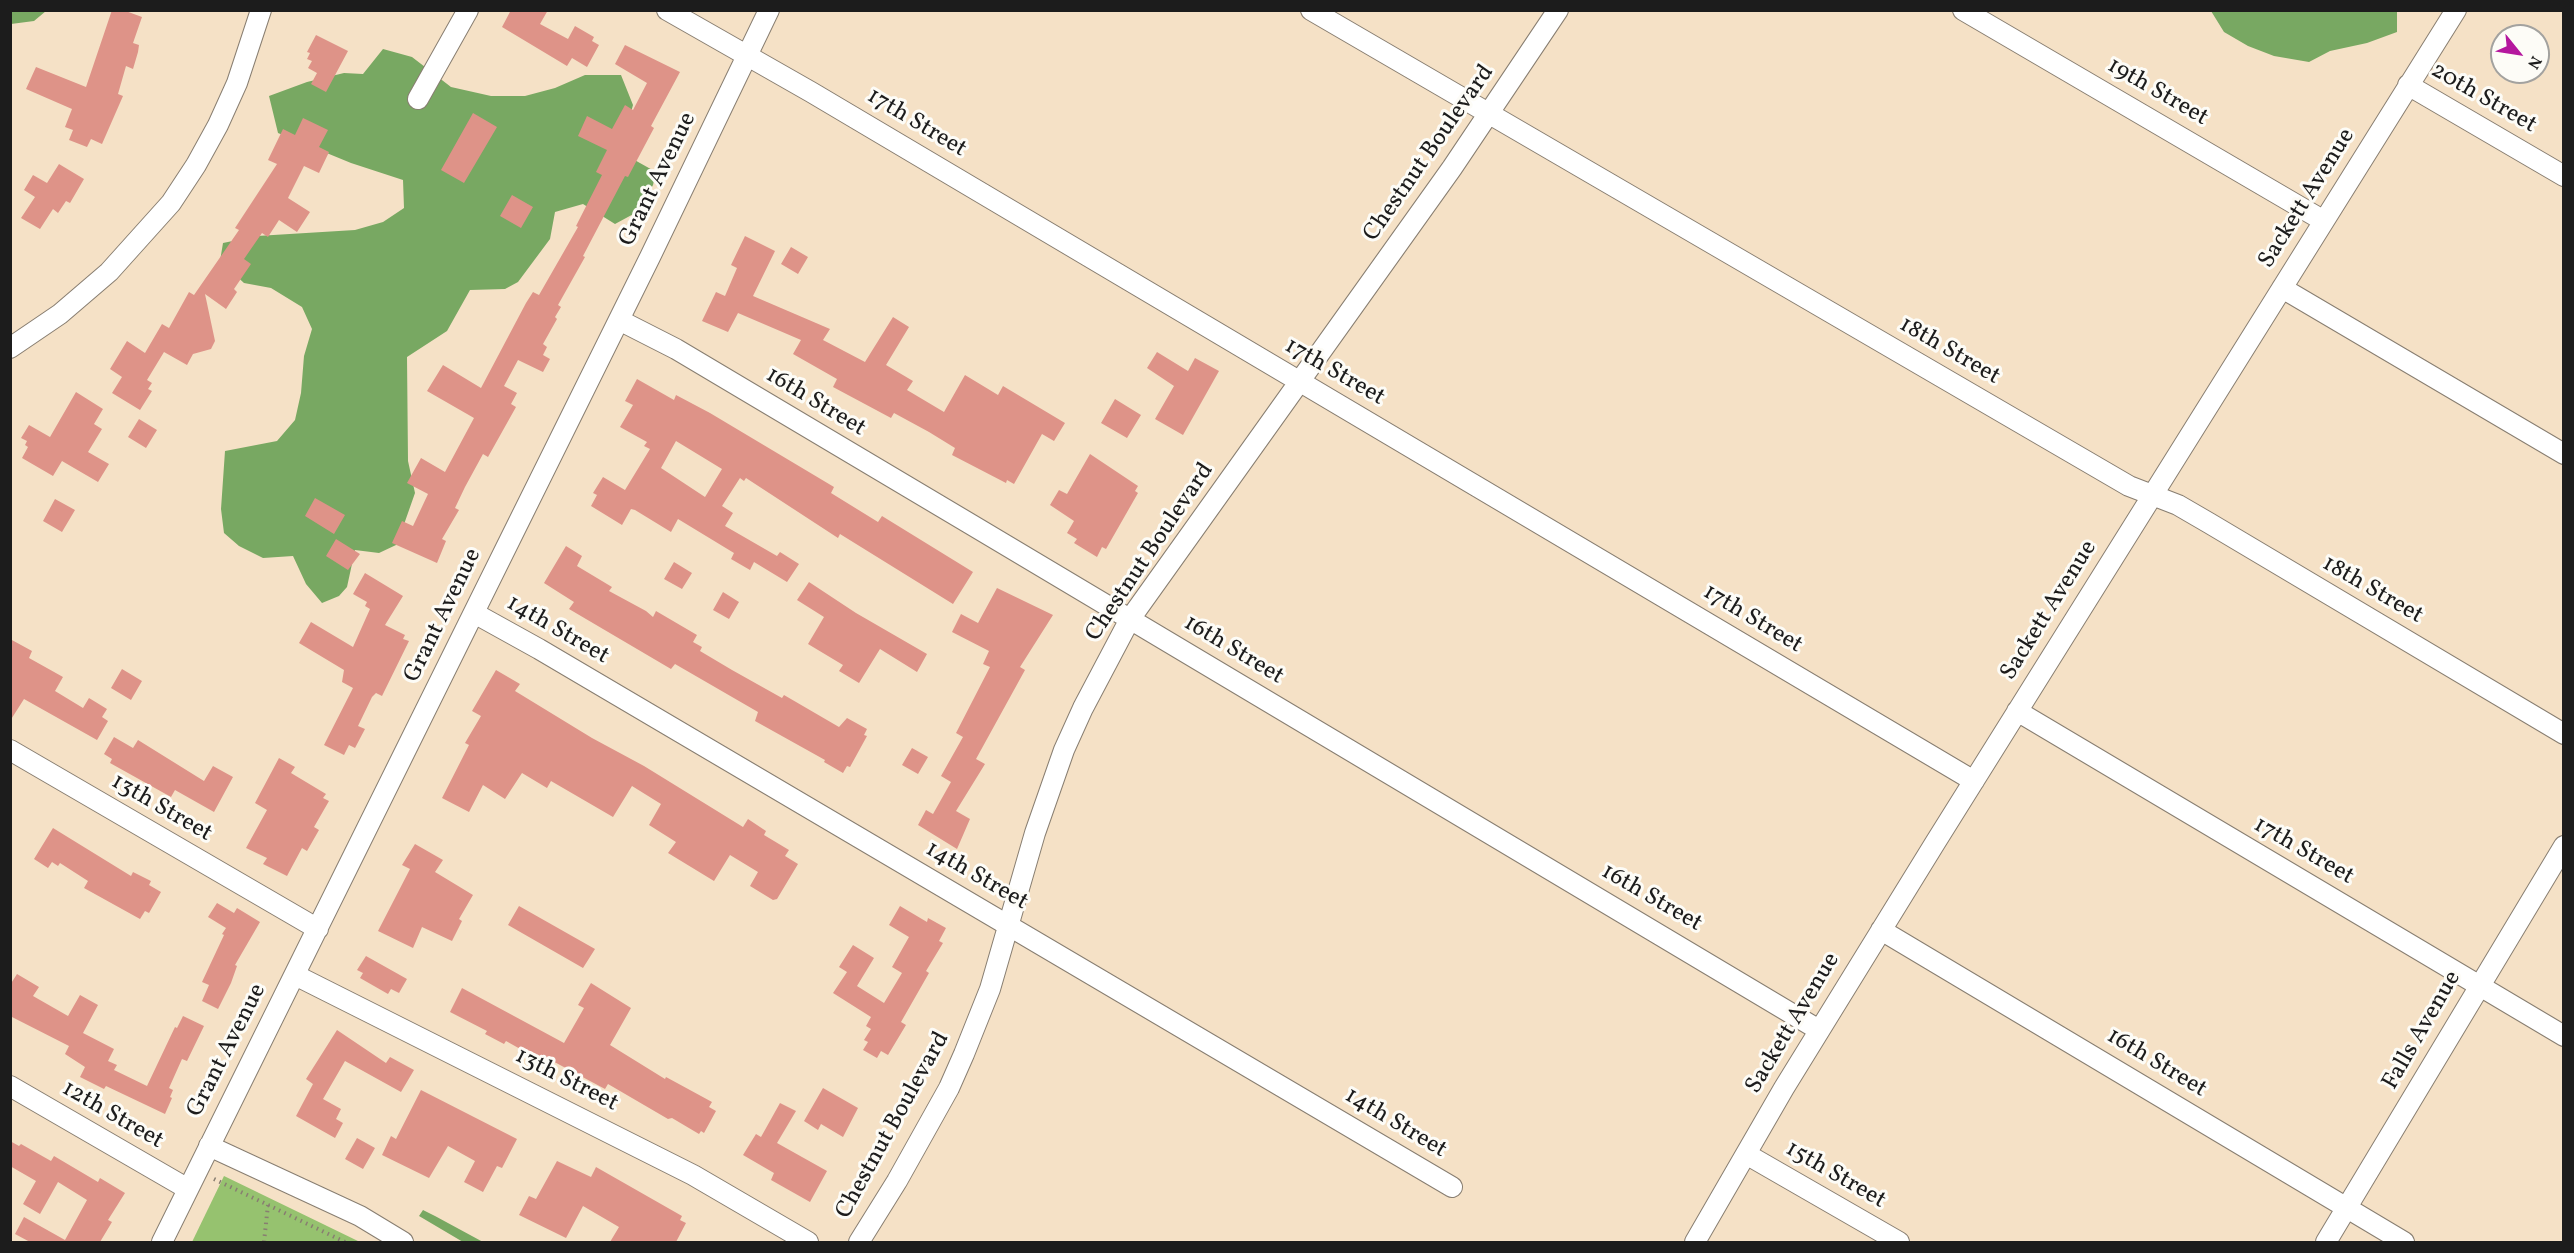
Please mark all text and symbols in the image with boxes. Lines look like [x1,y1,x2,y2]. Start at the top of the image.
north arrow [2490,24,2550,84]
text: N [2521,51,2546,73]
street label: 19th Street [2101,52,2213,134]
street label: 20th Street [2425,57,2541,141]
street label: Chestnut Boulevard [1358,60,1502,248]
street label: 17th Street [861,83,971,165]
street label: Grant Avenue [614,108,704,252]
street label: Sackett Avenue [2254,124,2362,274]
street label: 18th Street [1893,312,2005,392]
street label: 17th Street [1279,333,1389,413]
street label: 16th Street [760,362,870,444]
street label: Chestnut Boulevard [1081,458,1221,648]
street label: Sackett Avenue [1996,536,2104,686]
street label: Grant Avenue [399,544,489,688]
street label: 18th Street [2316,551,2428,631]
street label: 17th Street [1697,579,1807,661]
street label: 14th Street [500,590,614,672]
street label: 16th Street [1178,610,1288,692]
street label: 13th Street [105,769,217,849]
street label: 17th Street [2248,812,2358,892]
street label: 14th Street [919,836,1033,918]
street label: 16th Street [1595,859,1707,939]
street label: Sackett Avenue [1741,948,1847,1100]
street label: Falls Avenue [2377,967,2469,1095]
street label: Grant Avenue [182,980,274,1122]
street label: 16th Street [2101,1023,2211,1105]
street label: Chestnut Boulevard [831,1028,957,1224]
street label: 13th Street [510,1043,622,1119]
street label: 12th Street [56,1075,168,1157]
street label: 14th Street [1339,1082,1451,1166]
street label: 15th Street [1780,1136,1890,1216]

